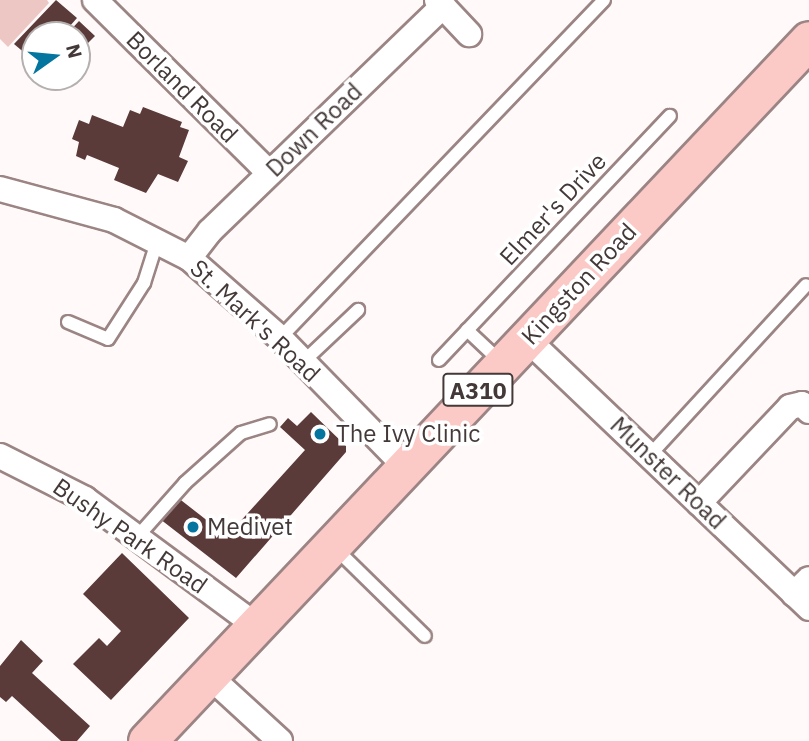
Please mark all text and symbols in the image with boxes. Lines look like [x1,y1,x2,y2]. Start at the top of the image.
north arrow [21,21,91,91]
street label: Borland Road [120,25,244,149]
text: N [61,41,88,61]
street label: Down Road [260,77,368,183]
street label: Elmer's Drive [494,147,612,271]
street label: Kingston Road [516,217,642,351]
street label: St. Mark's Road [184,254,326,388]
road number: A310 [441,370,515,410]
street label: Munster Road [604,411,732,535]
place label: The Ivy Clinic [336,420,480,448]
marker: The Ivy Clinic [310,424,330,444]
street label: Bushy Park Road [47,472,213,600]
place label: Medivet [207,513,293,541]
marker: Medivet [185,519,201,535]

